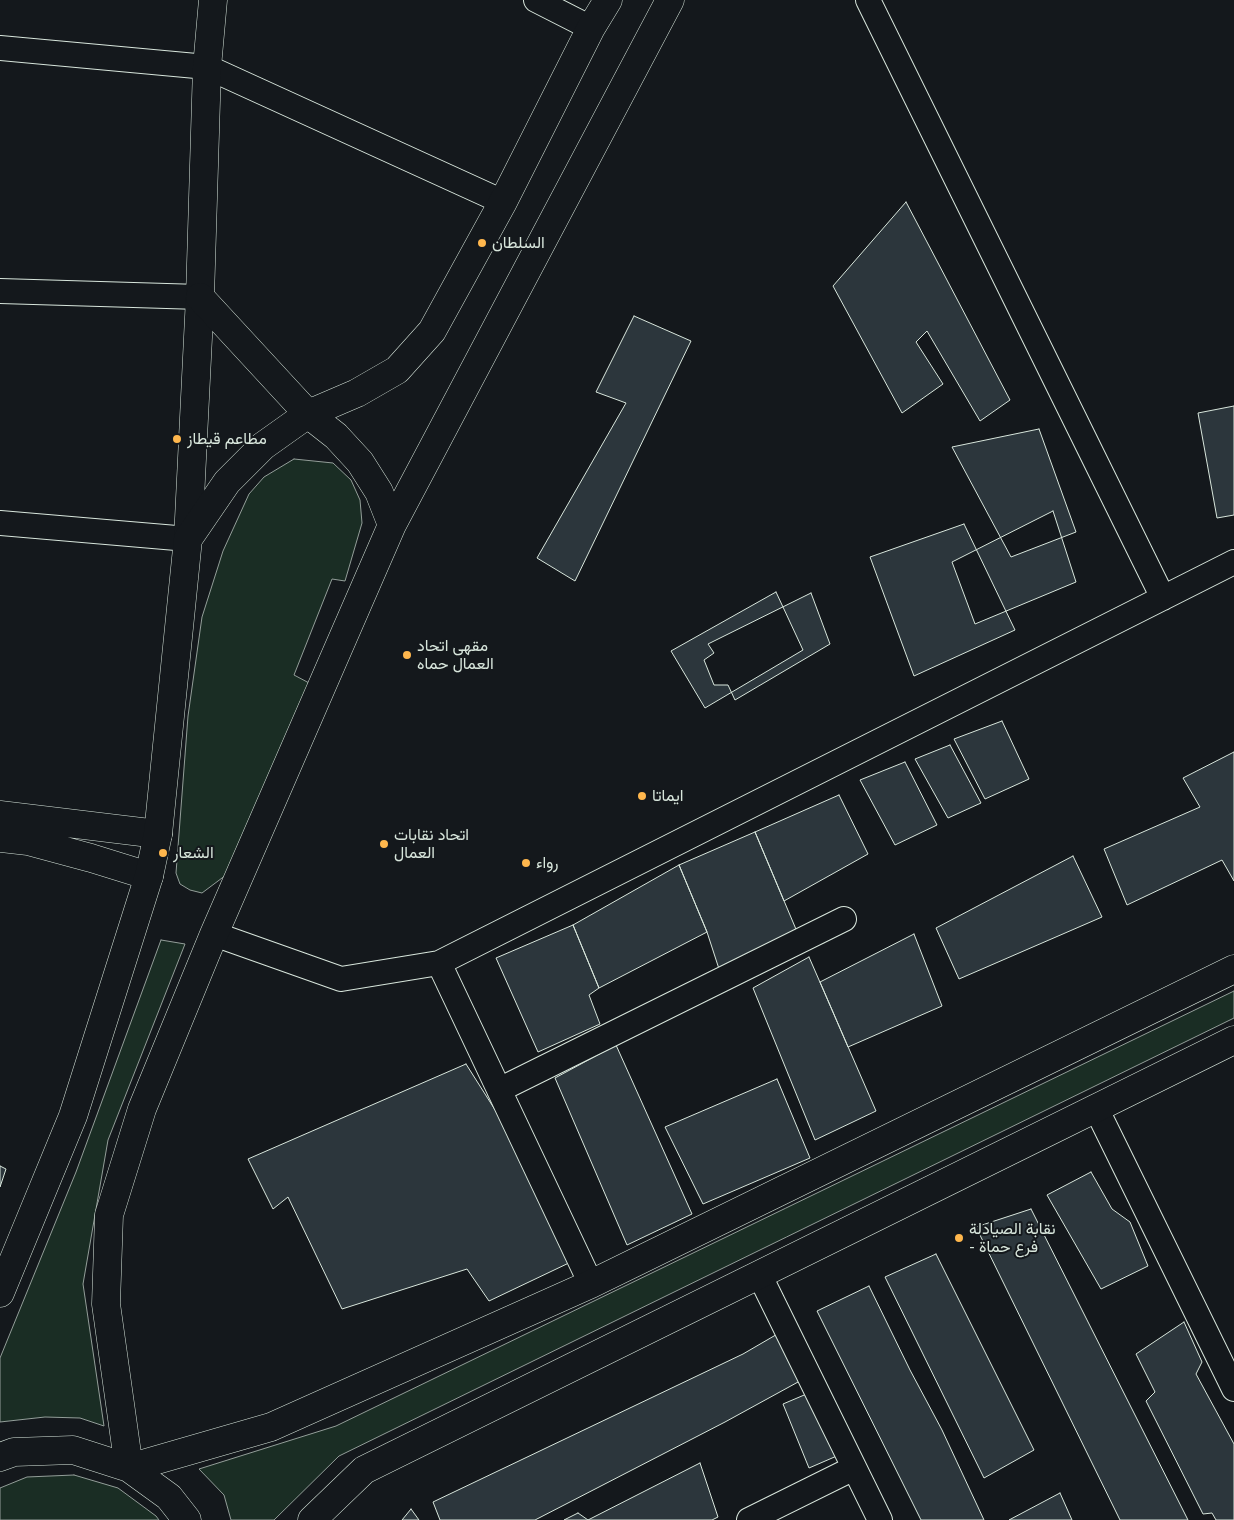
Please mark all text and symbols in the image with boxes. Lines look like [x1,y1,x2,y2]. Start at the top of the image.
place label: السلطان [492,233,545,253]
marker: السلطان [476,237,488,249]
place label: مطاعم قيطاز [187,429,267,449]
marker: مطاعم قيطاز [171,433,183,445]
place label: مقهى اتحاد العمال حماه [417,636,494,674]
marker: مقهى اتحاد العمال حماه [401,649,413,661]
place label: ايماتا [652,786,684,806]
marker: ايماتا [636,790,648,802]
place label: اتحاد نقابات العمال [394,825,469,863]
marker: اتحاد نقابات العمال [378,838,390,850]
place label: الشعار [173,843,214,863]
marker: الشعار [157,847,169,859]
place label: رواء [536,853,559,873]
marker: رواء [520,857,532,869]
place label: نقابة الصيادلة - فرع حماة [969,1219,1055,1257]
marker: نقابة الصيادلة - فرع حماة [953,1232,965,1244]

